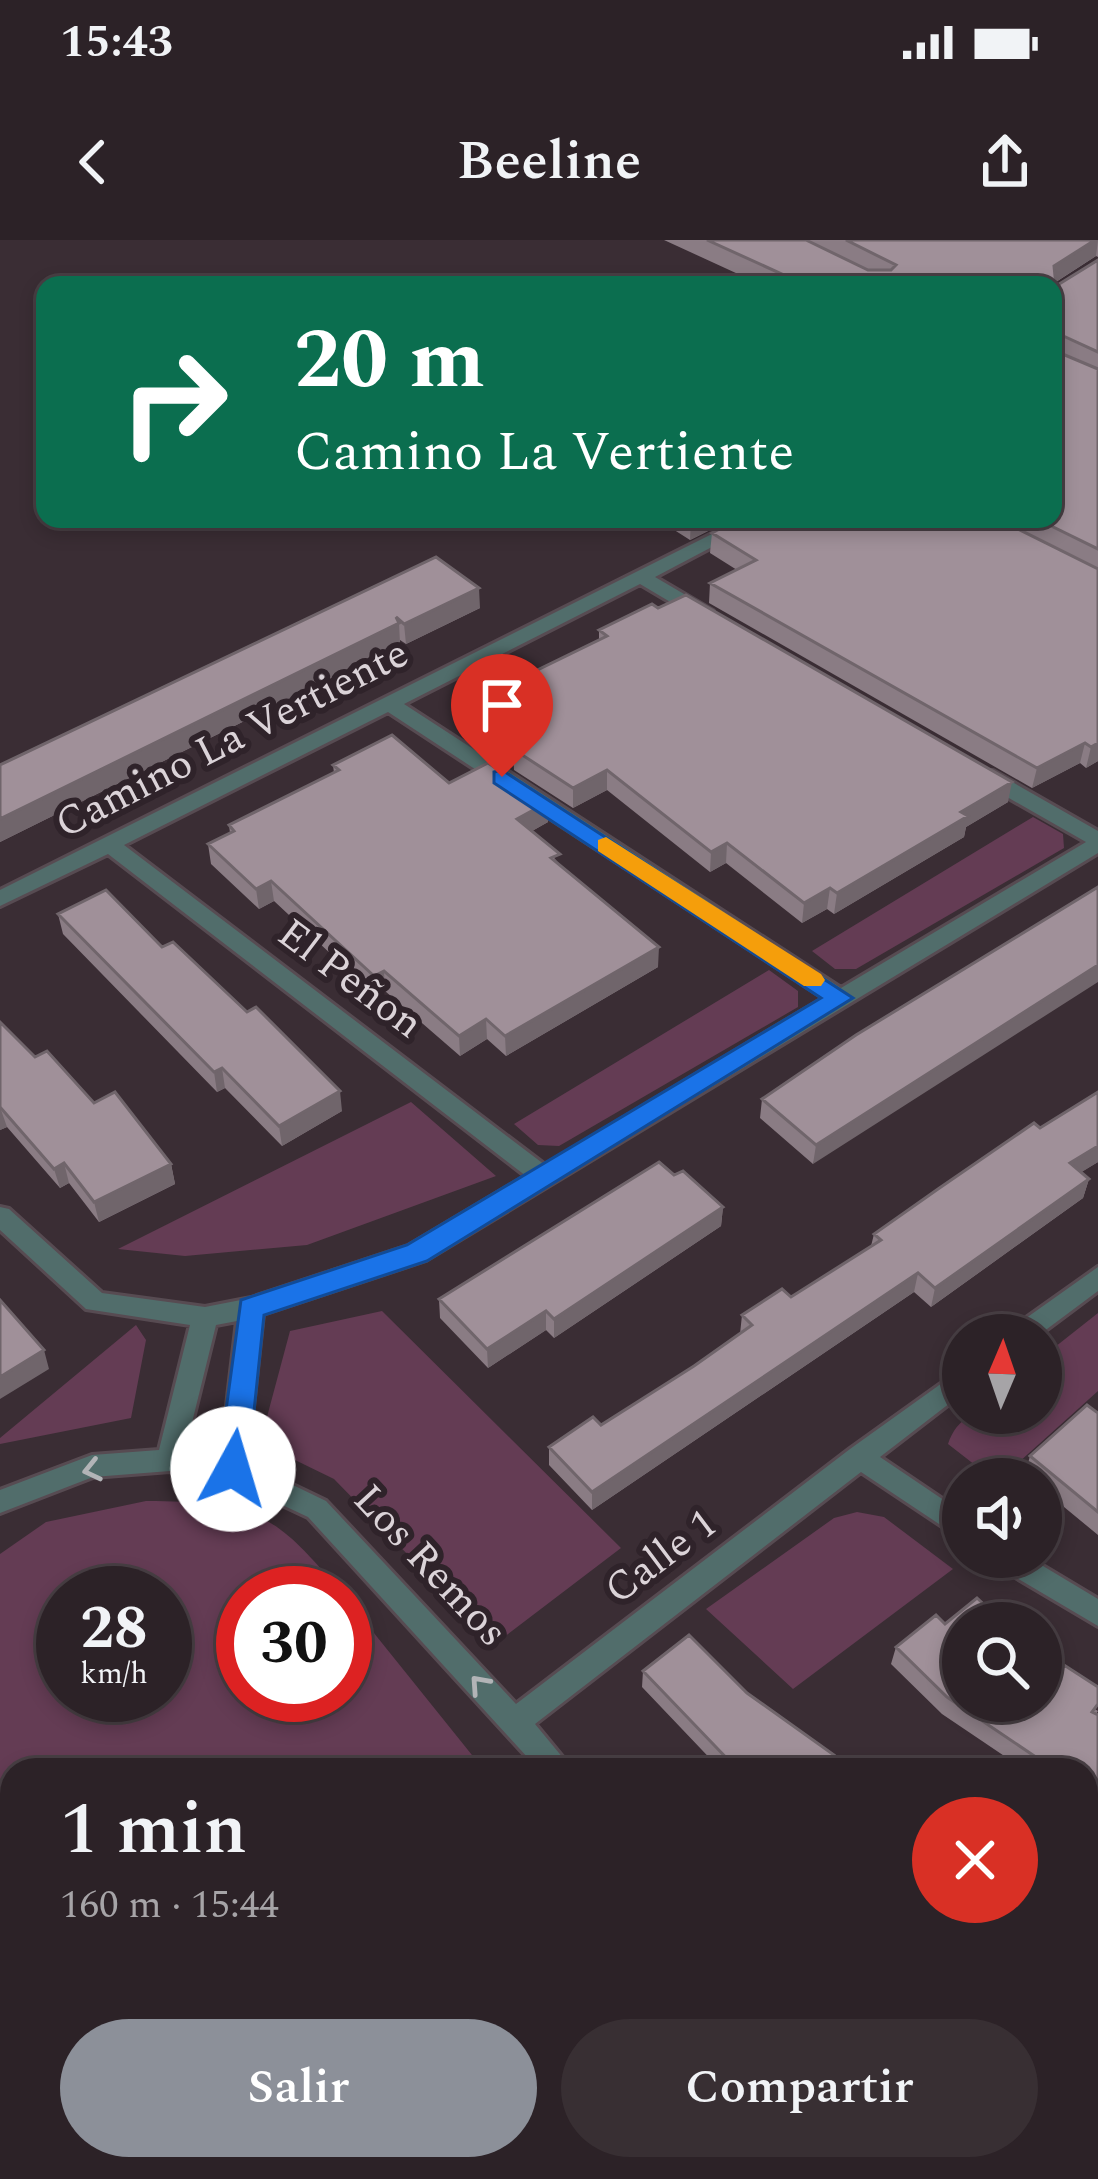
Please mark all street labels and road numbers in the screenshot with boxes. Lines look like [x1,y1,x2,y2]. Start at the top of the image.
street label: Camino La Vertiente [44,623,420,855]
street label: El Peñon [264,903,436,1055]
street label: Los Remos [338,1470,522,1662]
street label: Calle 1 [591,1494,731,1620]

